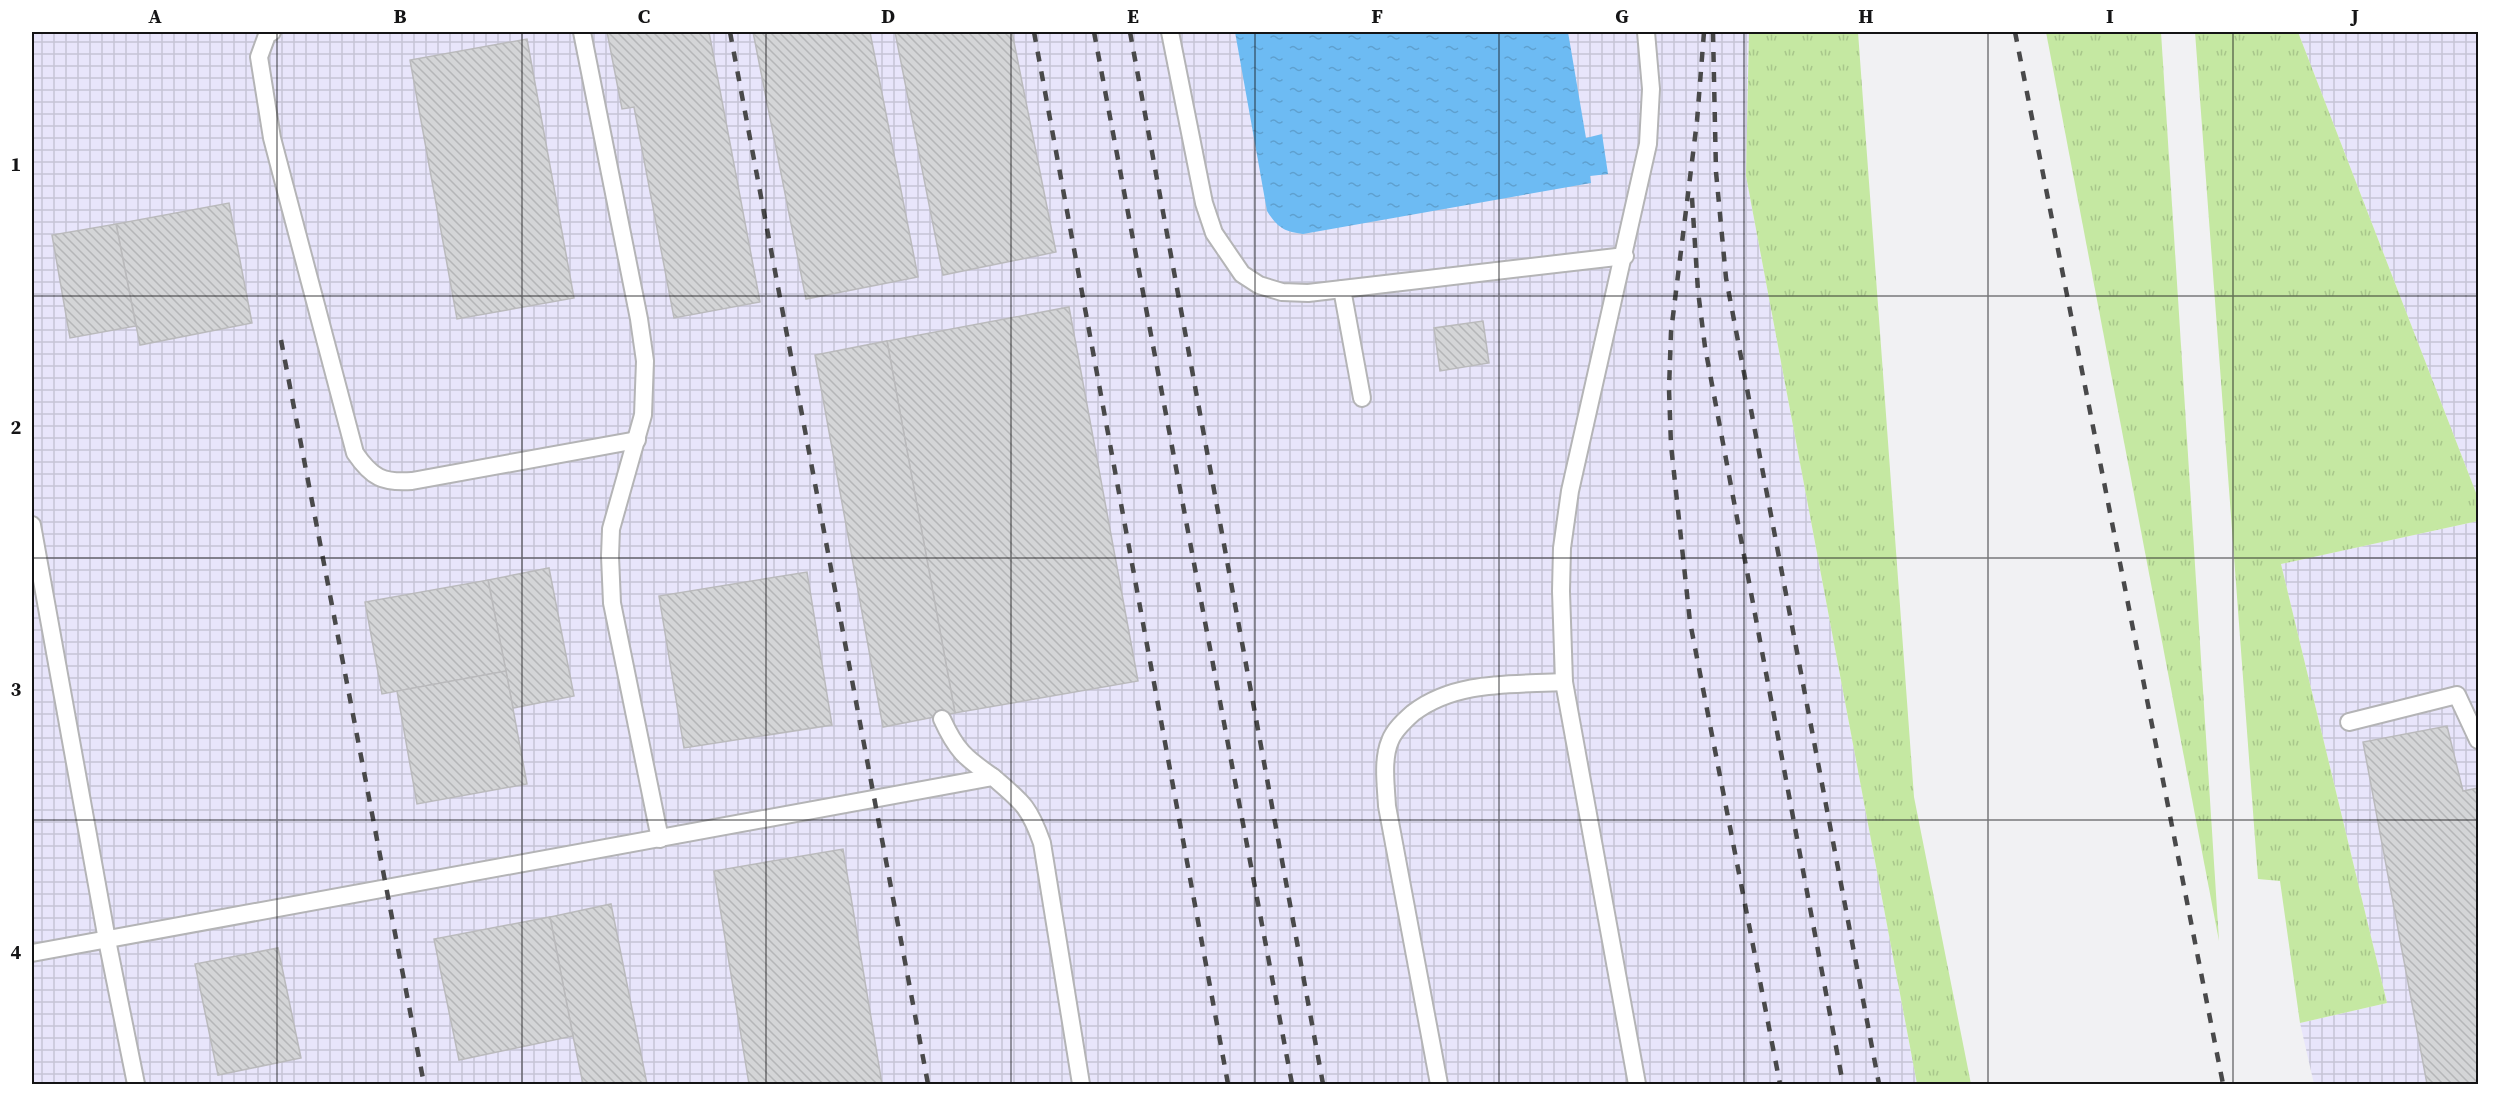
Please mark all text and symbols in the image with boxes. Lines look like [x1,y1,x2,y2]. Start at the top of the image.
text: A [148,2,162,30]
text: B [393,2,407,30]
text: C [638,2,650,30]
text: D [881,2,895,30]
text: E [1127,2,1139,30]
text: F [1371,2,1383,30]
text: G [1615,2,1629,30]
text: H [1858,2,1874,30]
text: I [2106,2,2114,30]
text: J [2349,2,2359,30]
text: 1 [11,150,21,178]
text: 2 [11,413,22,441]
text: 3 [11,675,22,703]
text: 4 [11,938,22,966]

